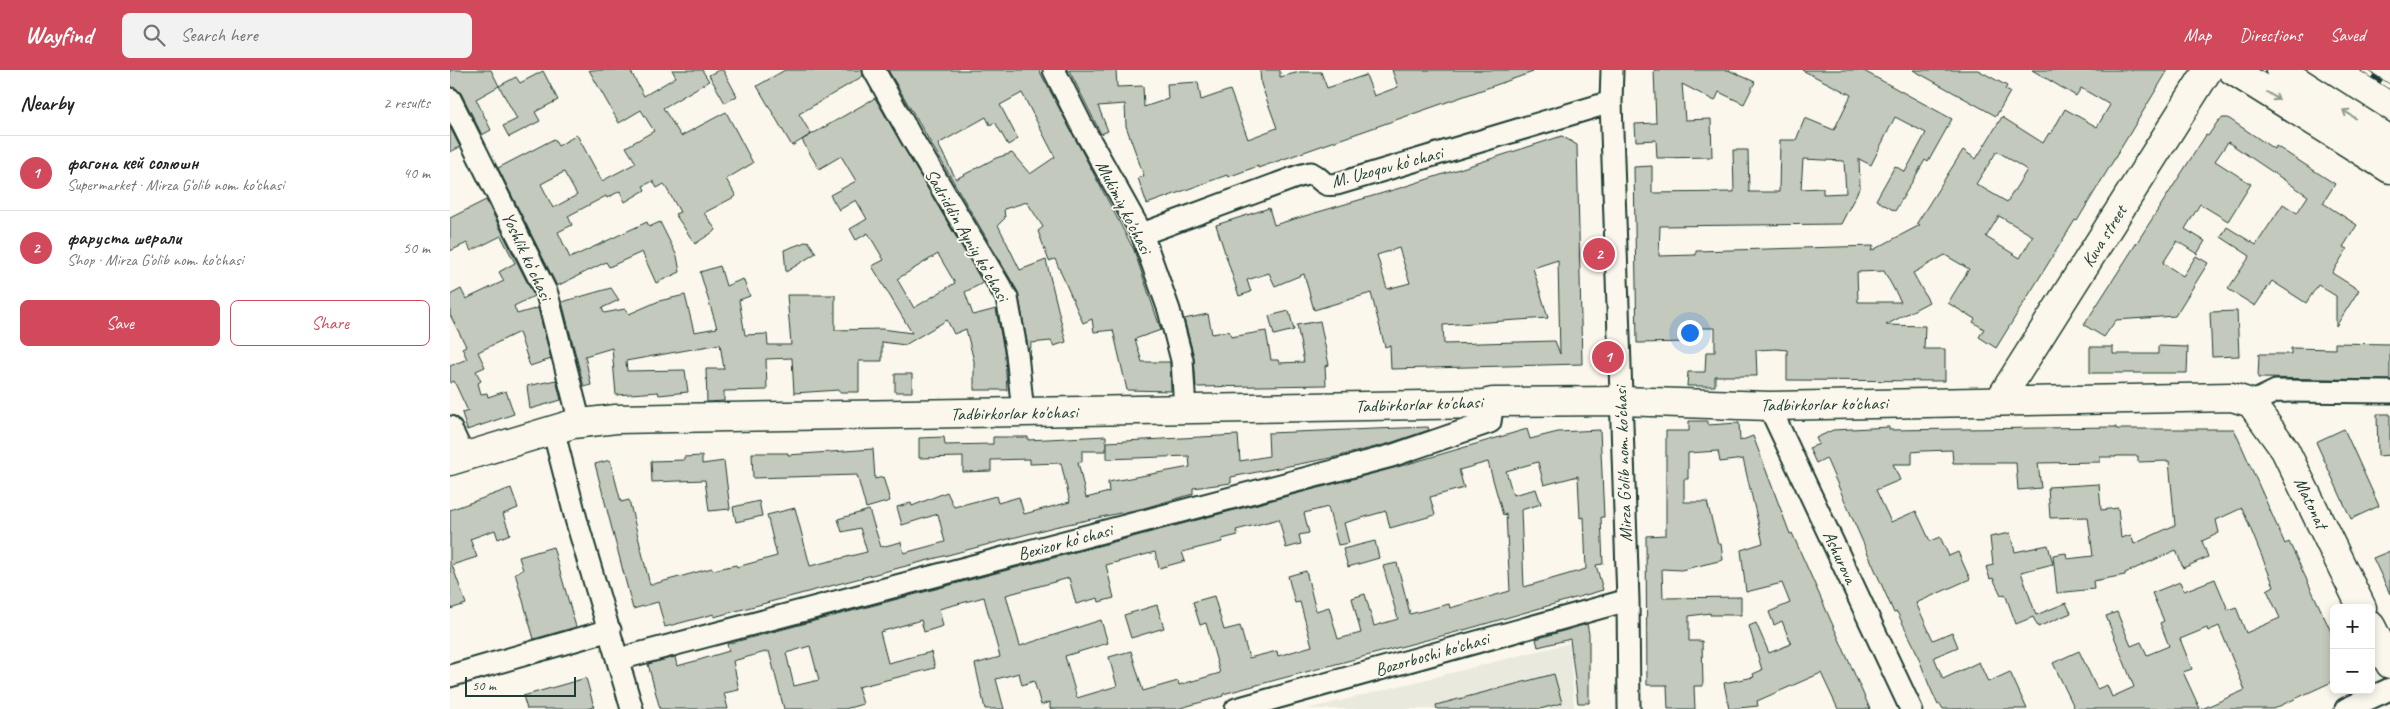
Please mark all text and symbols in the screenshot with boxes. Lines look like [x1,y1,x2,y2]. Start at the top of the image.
search box [122,13,472,58]
text: Wayfind [25,20,92,50]
icon: search [140,21,168,49]
text: Search here [180,23,258,47]
text: Map [2184,24,2211,46]
text: Directions [2239,24,2302,46]
text: Saved [2330,24,2365,46]
text: Nearby [20,90,73,116]
one-way arrow [2266,91,2280,101]
text: 2 results [383,93,430,113]
one-way arrow [2342,108,2356,118]
street label: M. Uzoqov koʻchasi [1329,141,1448,192]
text: фагона кей солюшн [67,151,198,175]
street label: Mukimiy ko'chasi [1091,157,1158,260]
text: 1 [32,163,40,183]
text: 40 m [403,163,430,183]
street label: Sadriddin Ayniy koʻchasi [920,165,1015,307]
text: Supermarket · Mirza G‘olib nom. ko‘chasi [67,175,284,195]
street label: Kuva street [2077,199,2133,271]
street label: Yoshlik koʻchasi [497,208,558,306]
text: фаруста шерали [67,226,181,250]
pin: 2 [1583,235,1615,273]
text: 2 [32,238,40,258]
text: 50 m [403,238,430,258]
text: Shop · Mirza G‘olib nom. ko‘chasi [67,250,243,270]
button: Save [20,300,220,346]
button: Share [230,300,430,346]
your location [1677,320,1703,346]
pin: 1 [1592,338,1624,376]
street label: Mirza G‘olib nom. ko‘chasi [1609,383,1637,542]
street label: Tadbirkorlar ko'chasi [1355,391,1486,417]
street label: Tadbirkorlar ko'chasi [1760,392,1890,416]
street label: Tadbirkorlar ko'chasi [950,401,1080,425]
street label: Matonat [2289,474,2334,535]
street label: Bexizor koʻchasi [1015,518,1117,565]
street label: Ashurova [1818,527,1862,588]
map controls [2330,604,2375,694]
button: + [2330,604,2375,649]
street label: Bozorboshi ko'chasi [1373,627,1494,681]
button: − [2330,649,2375,694]
scale bar [465,674,576,697]
text: 50 m [472,677,496,694]

